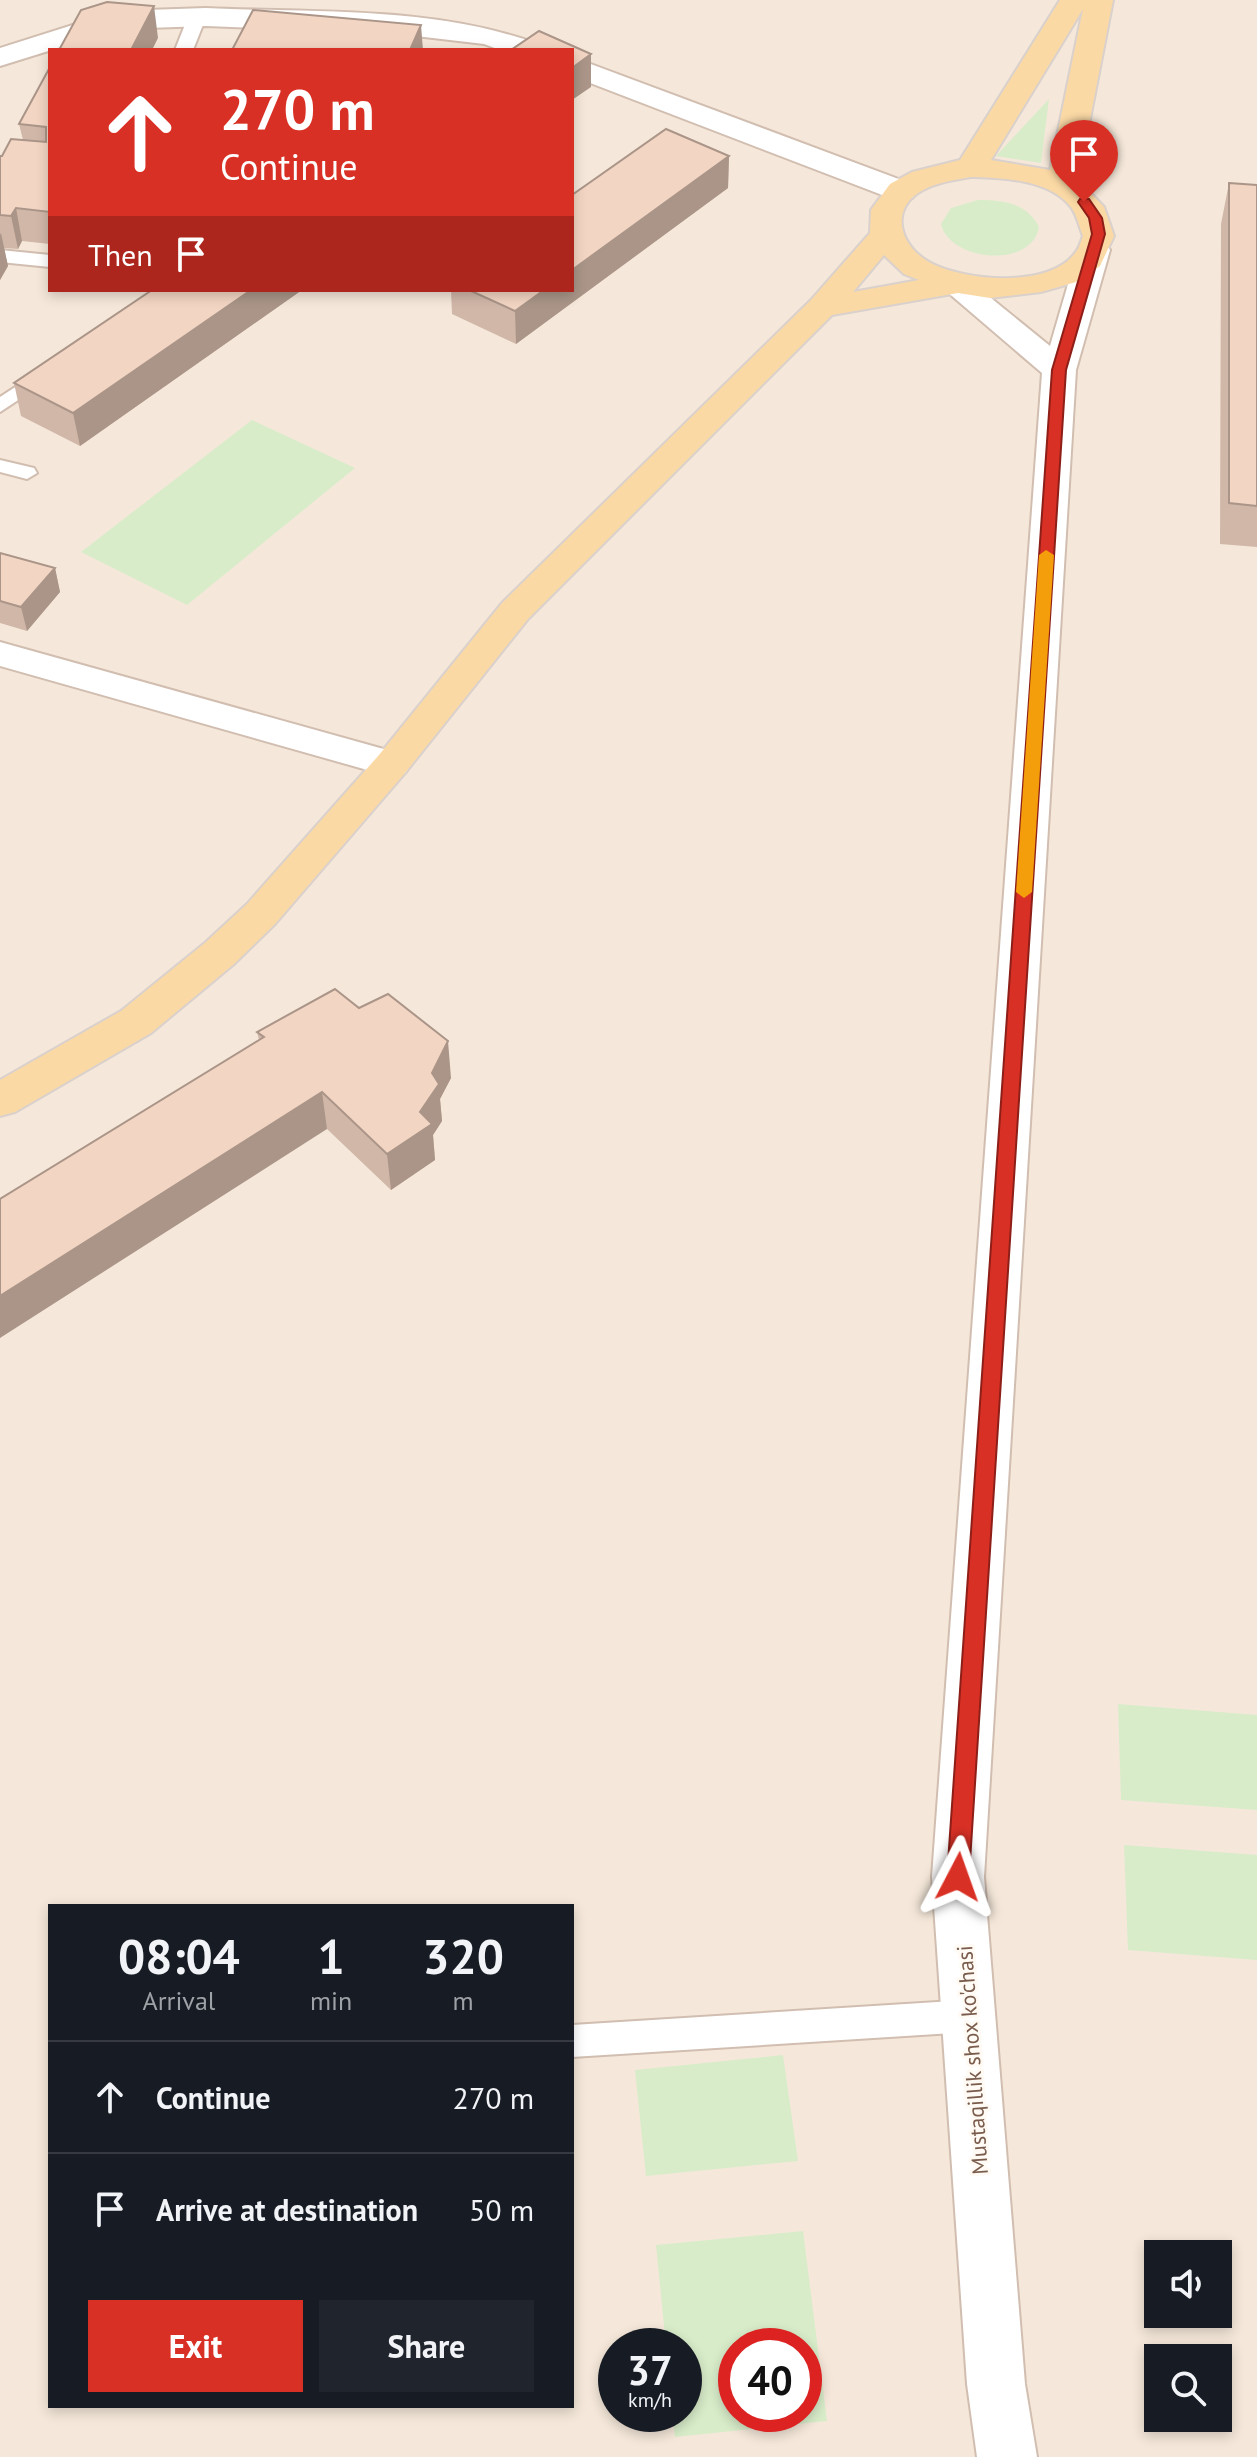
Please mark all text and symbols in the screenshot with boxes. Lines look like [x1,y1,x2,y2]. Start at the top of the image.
text: 270 m [220,73,375,145]
icon: ahead [88,80,192,184]
pin [1050,120,1118,202]
icon: arrive [1062,132,1106,176]
text: Continue [220,143,358,190]
icon: arrive [169,232,213,276]
text: Then [88,235,153,274]
position arrow [916,1835,1000,1919]
text: 08:04 [118,1925,240,1987]
text: 1 [317,1925,345,1987]
text: 320 [422,1925,504,1987]
street label: Mustaqillik shox ko'chasi [950,1944,994,2176]
text: Arrival [143,1984,215,2017]
text: min [310,1984,352,2017]
text: m [453,1984,474,2017]
icon: ahead [88,2075,132,2119]
text: Continue [156,2078,270,2117]
text: 270 m [453,2078,534,2117]
icon: arrive [88,2187,132,2231]
text: Arrive at destination [156,2190,418,2229]
text: 50 m [469,2190,534,2229]
map controls [1144,2240,1232,2432]
button: sound [1144,2240,1232,2328]
button: Exit [88,2300,303,2392]
button: Share [319,2300,534,2392]
speed limit sign: 40 [718,2328,822,2432]
text: 37 [627,2344,673,2396]
button: search [1144,2344,1232,2432]
text: km/h [628,2387,672,2413]

